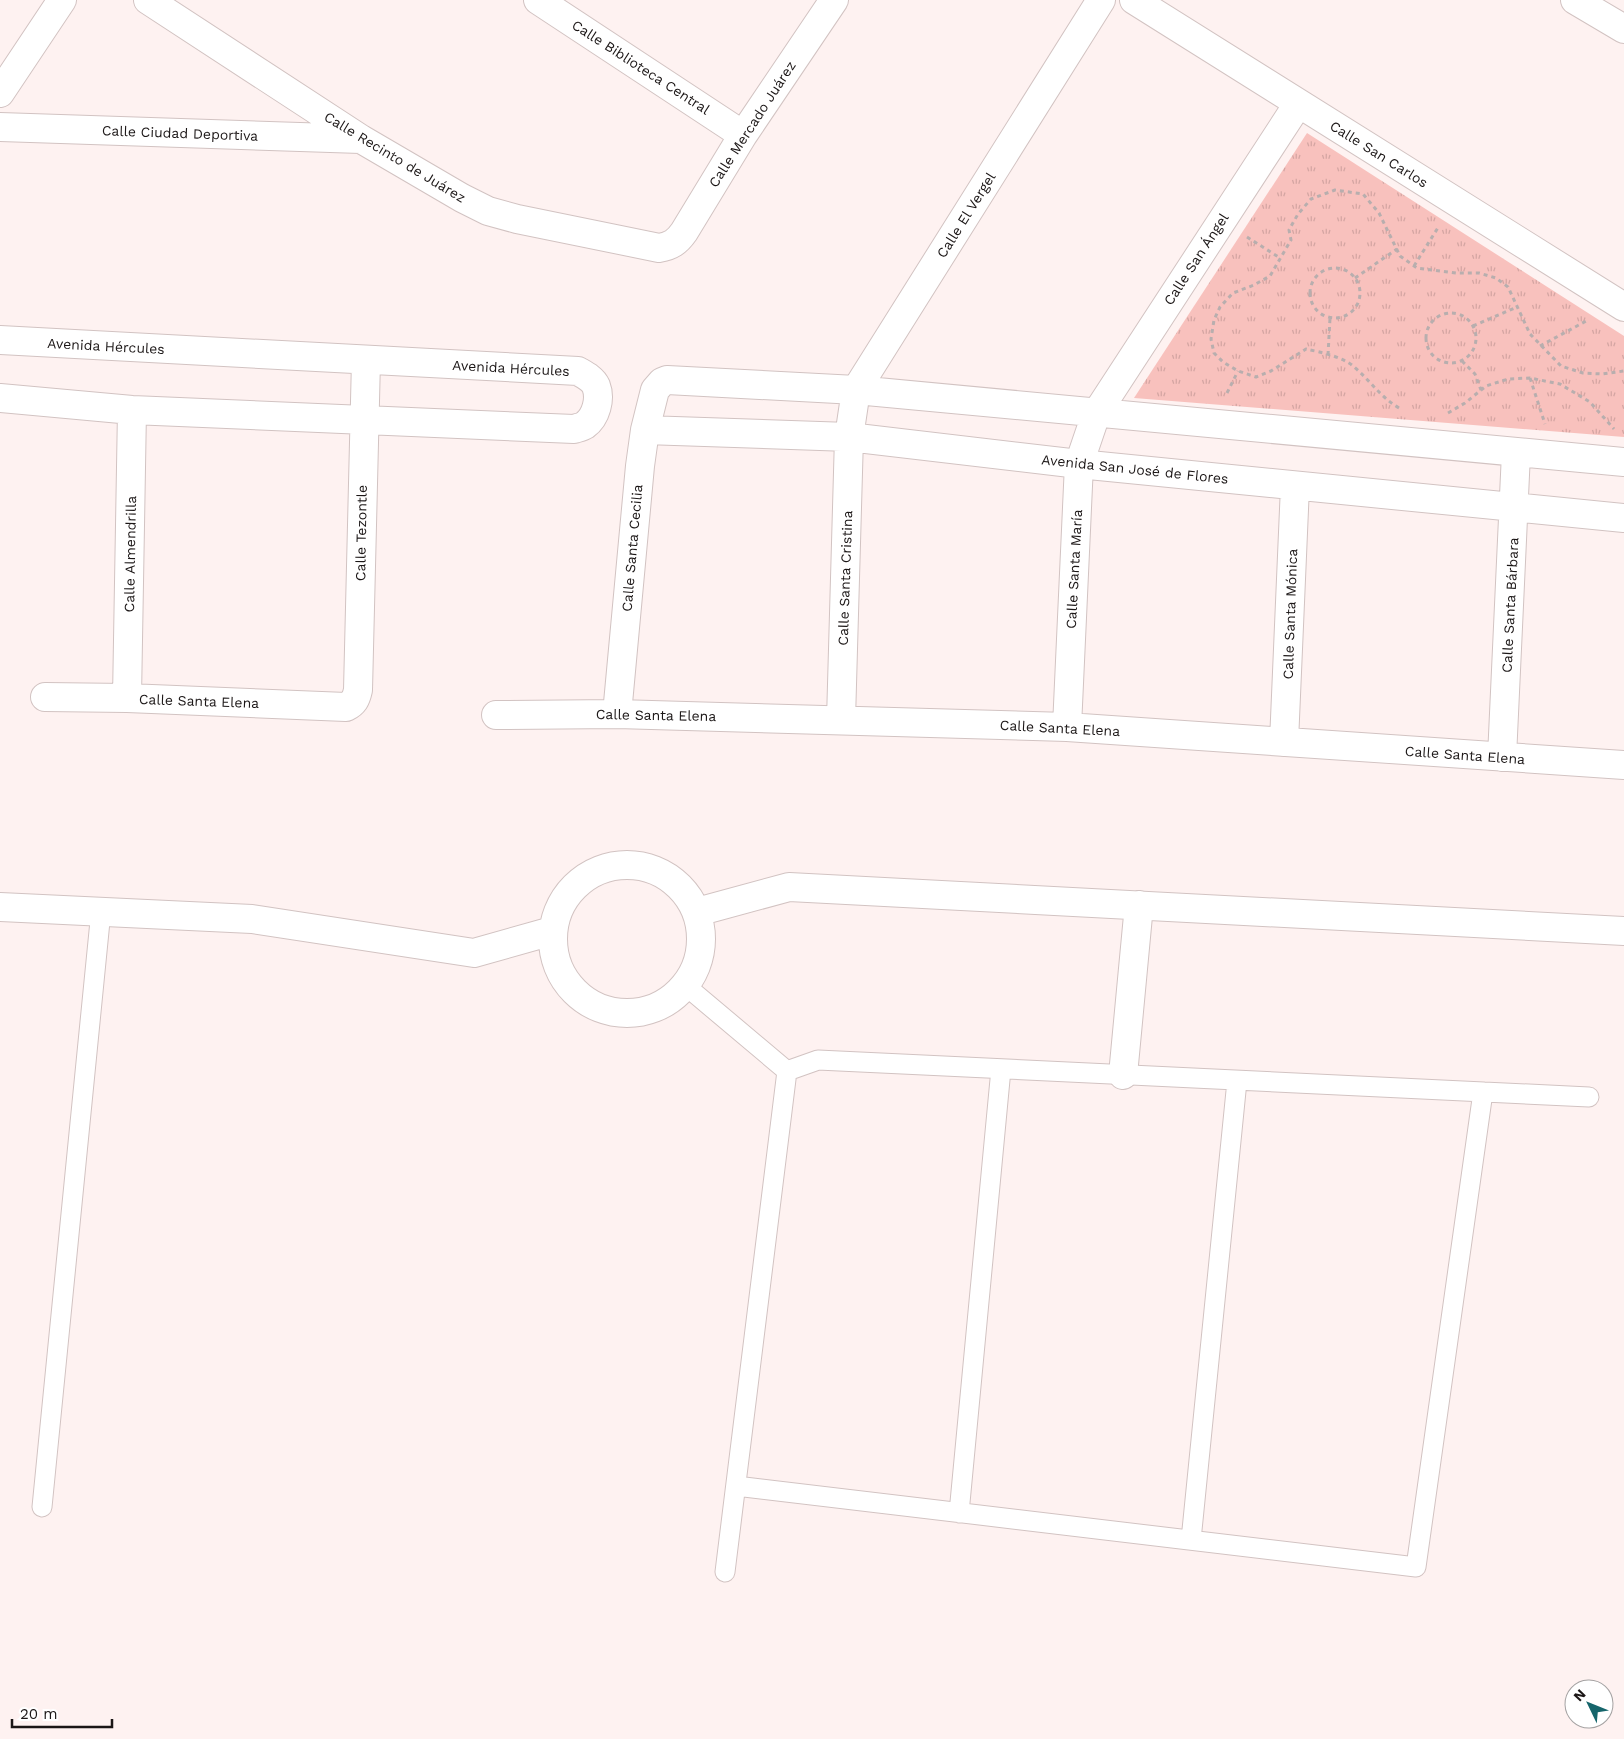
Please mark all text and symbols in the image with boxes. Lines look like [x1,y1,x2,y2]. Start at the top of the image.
street label: Calle Biblioteca Central [569,16,713,118]
street label: Calle Mercado Juárez [705,58,799,190]
street label: Calle Recinto de Juárez [321,108,469,206]
street label: Calle San Carlos [1327,117,1431,191]
street label: Calle Ciudad Deportiva [102,122,259,144]
street label: Calle El Vergel [933,169,999,261]
street label: Calle San Ángel [1160,209,1232,308]
street label: Avenida Hércules [47,335,165,357]
street label: Avenida Hércules [452,357,570,379]
street label: Avenida San José de Flores [1041,451,1229,487]
street label: Calle Santa Cecilia [618,484,646,612]
street label: Calle Tezontle [352,485,370,581]
street label: Calle Almendrilla [121,495,139,612]
street label: Calle Santa María [1063,509,1085,629]
street label: Calle Santa Cristina [835,510,855,646]
street label: Calle Santa Bárbara [1498,537,1522,673]
street label: Calle Santa Mónica [1280,548,1300,680]
street label: Calle Santa Elena [139,691,260,711]
street label: Calle Santa Elena [596,706,716,724]
street label: Calle Santa Elena [999,717,1121,739]
street label: Calle Santa Elena [1404,743,1526,767]
north arrow [1564,1679,1614,1729]
text: N [1570,1686,1589,1704]
scale bar [12,1696,112,1728]
text: 20 m [20,1705,58,1723]

